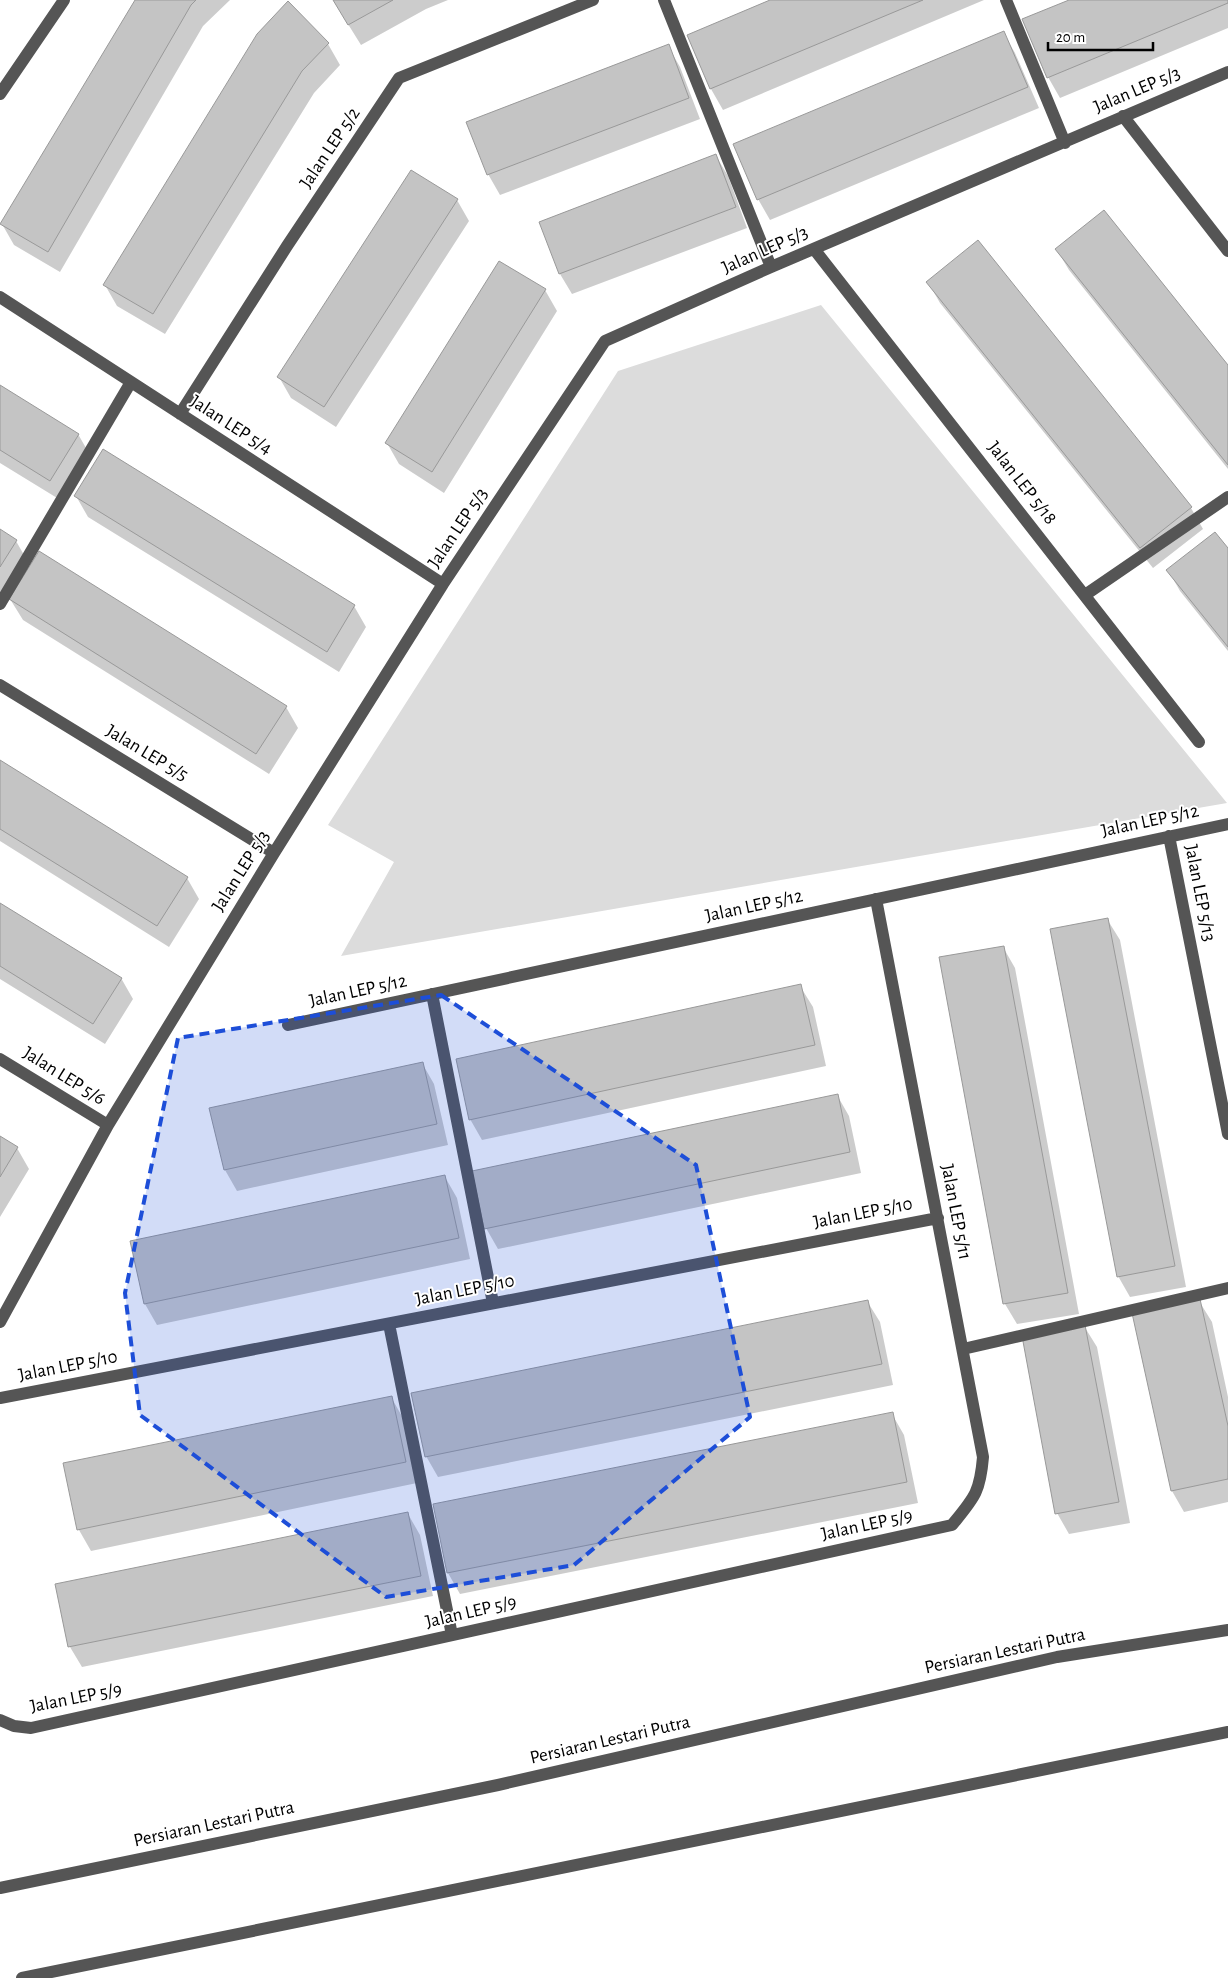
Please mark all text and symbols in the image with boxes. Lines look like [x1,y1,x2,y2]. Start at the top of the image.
scale bar [1048,20,1153,52]
text: 20 m [1056,30,1085,45]
street label: Jalan LEP 5/3 [1091,63,1183,117]
street label: Jalan LEP 5/2 [296,104,364,192]
street label: Jalan LEP 5/3 [719,223,811,277]
street label: Jalan LEP 5/4 [187,392,275,458]
street label: Jalan LEP 5/18 [984,438,1060,528]
street label: Jalan LEP 5/3 [424,485,492,571]
street label: Jalan LEP 5/5 [103,721,191,785]
street label: Jalan LEP 5/12 [1100,801,1201,841]
street label: Jalan LEP 5/3 [209,827,273,915]
street label: Jalan LEP 5/13 [1181,843,1219,943]
street label: Jalan LEP 5/12 [704,886,805,926]
street label: Jalan LEP 5/12 [308,971,409,1011]
street label: Jalan LEP 5/6 [20,1043,108,1109]
street label: Jalan LEP 5/11 [937,1163,975,1261]
street label: Jalan LEP 5/10 [812,1194,914,1232]
street label: Jalan LEP 5/10 [414,1271,516,1309]
street label: Jalan LEP 5/10 [17,1347,119,1385]
street label: Jalan LEP 5/9 [820,1506,914,1544]
street label: Jalan LEP 5/9 [424,1592,518,1632]
street label: Persiaran Lestari Putra [923,1625,1087,1677]
street label: Jalan LEP 5/9 [29,1680,123,1716]
street label: Persiaran Lestari Putra [528,1712,692,1768]
street label: Persiaran Lestari Putra [132,1798,296,1850]

